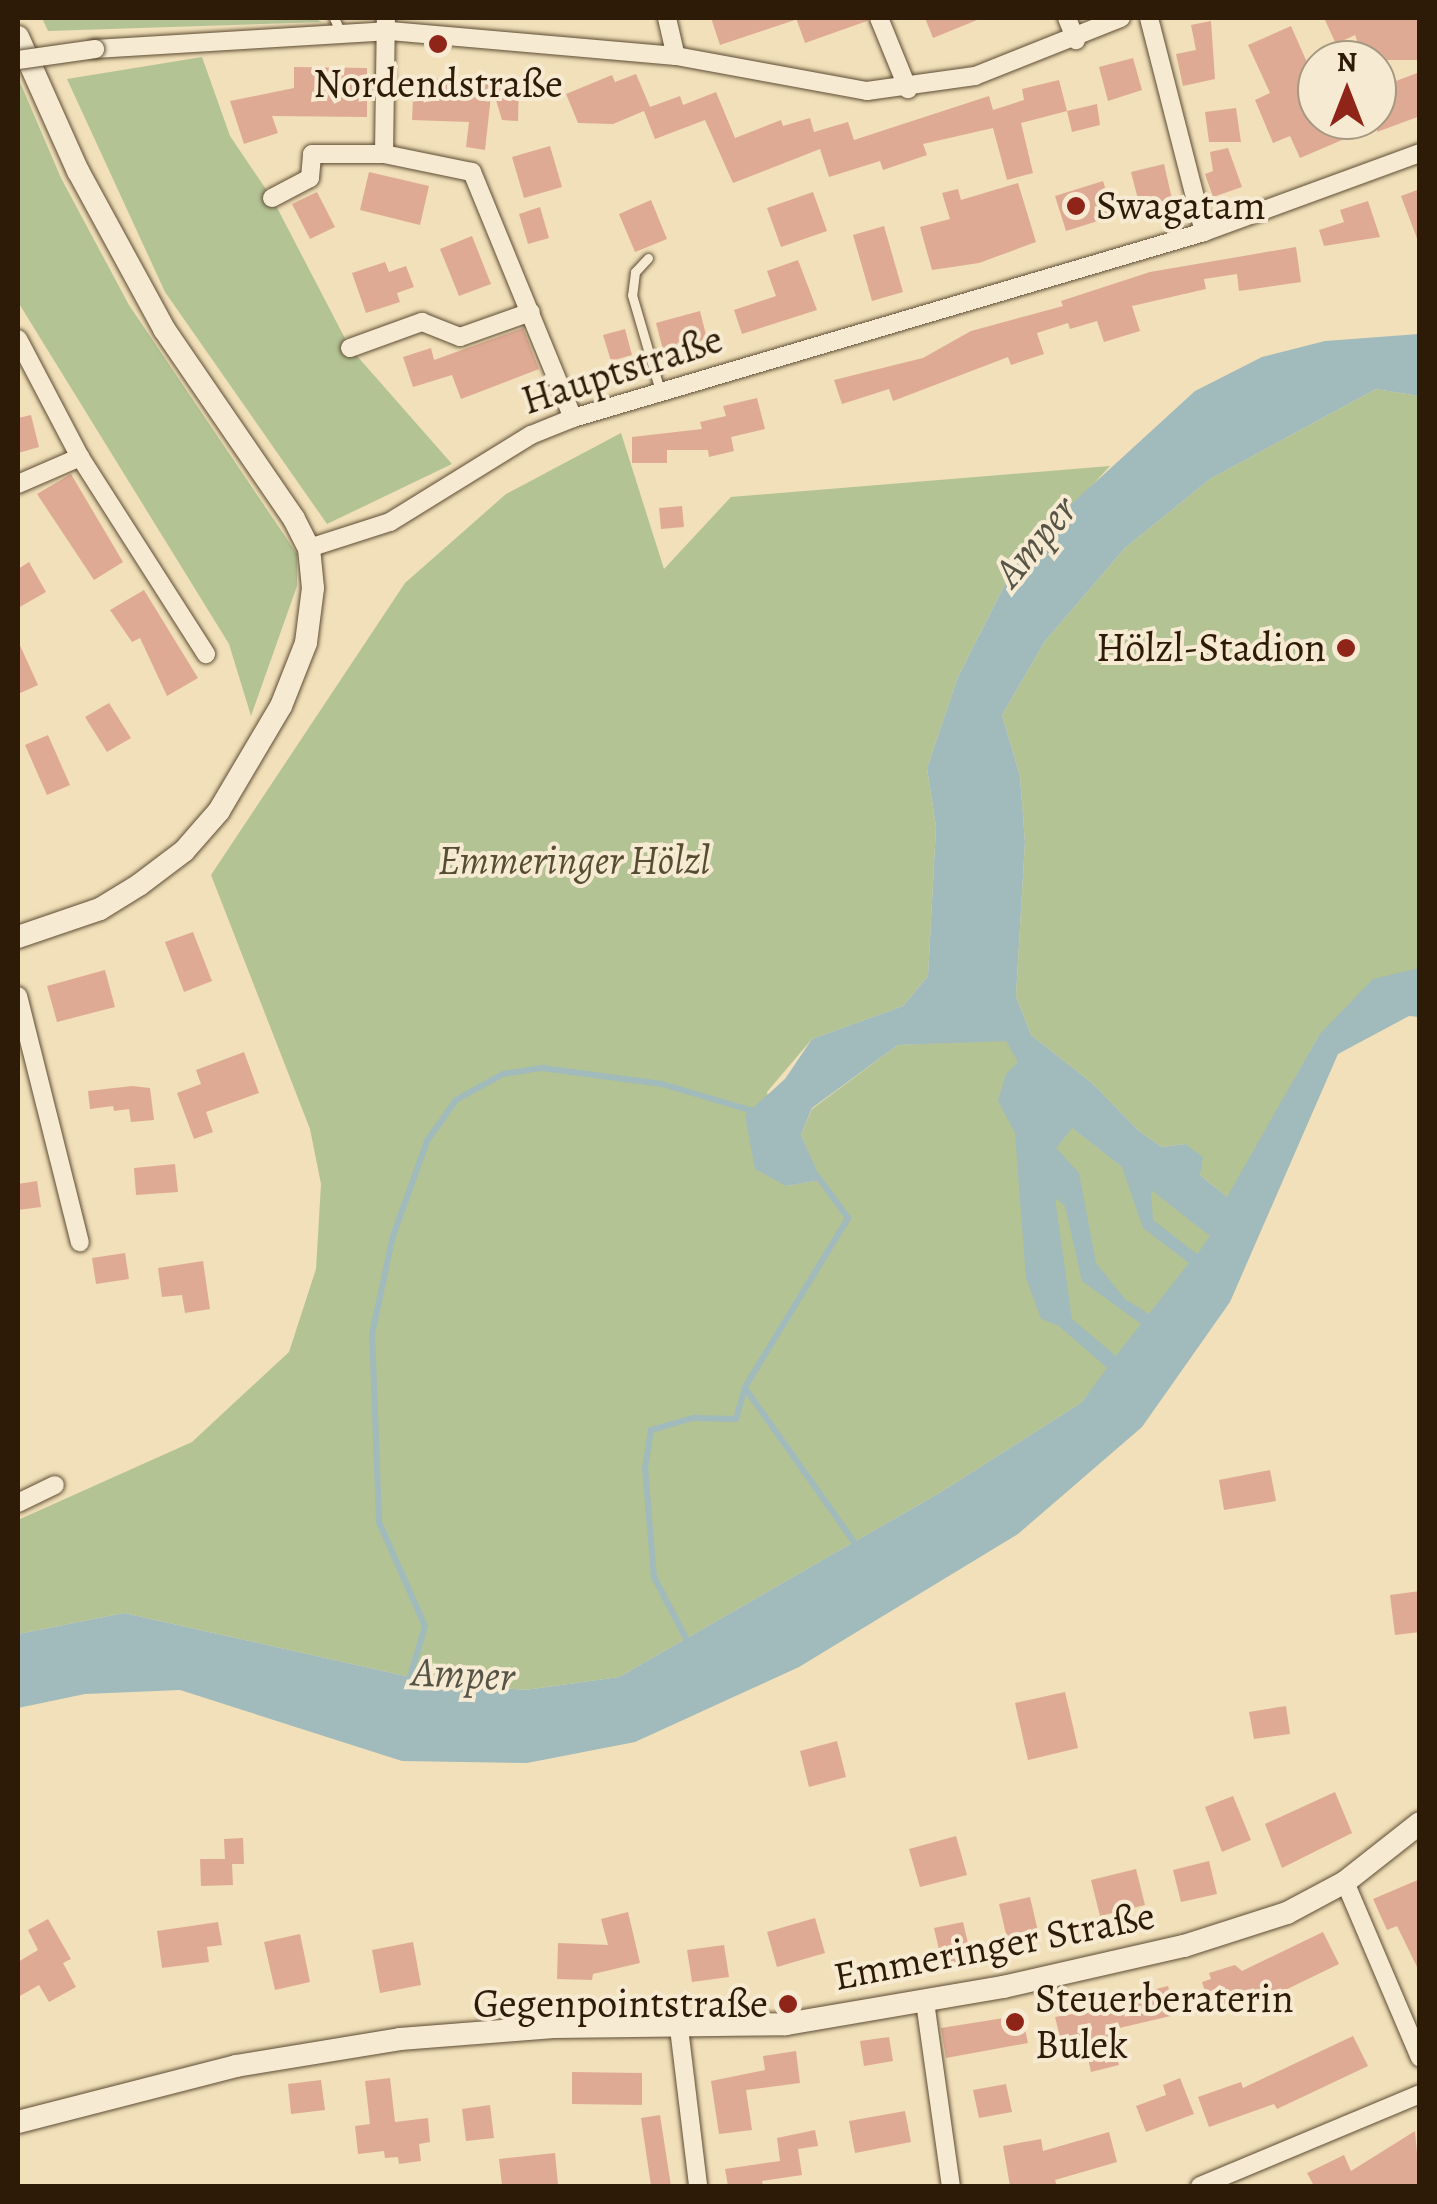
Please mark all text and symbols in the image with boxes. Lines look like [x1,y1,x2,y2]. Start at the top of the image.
marker: Nordendstraße [427,33,449,55]
north arrow [1297,40,1397,140]
text: N [1337,43,1357,81]
place label: Nordendstraße [313,60,563,108]
place label: Swagatam [1096,182,1266,230]
marker: Swagatam [1065,195,1087,217]
street label: Hauptstraße [516,315,728,425]
water label: Amper [983,486,1087,596]
place label: Hölzl-Stadion [1096,624,1326,672]
marker: Hölzl-Stadion [1335,637,1357,659]
park label: Emmeringer Hölzl [438,837,710,885]
water label: Amper [410,1646,516,1702]
street label: Emmeringer Straße [829,1891,1159,2001]
place label: Steuerberaterin Bulek [1035,1975,1294,2069]
place label: Gegenpointstraße [473,1980,768,2028]
marker: Gegenpointstraße [777,1993,799,2015]
marker: Steuerberaterin Bulek [1004,2011,1026,2033]

